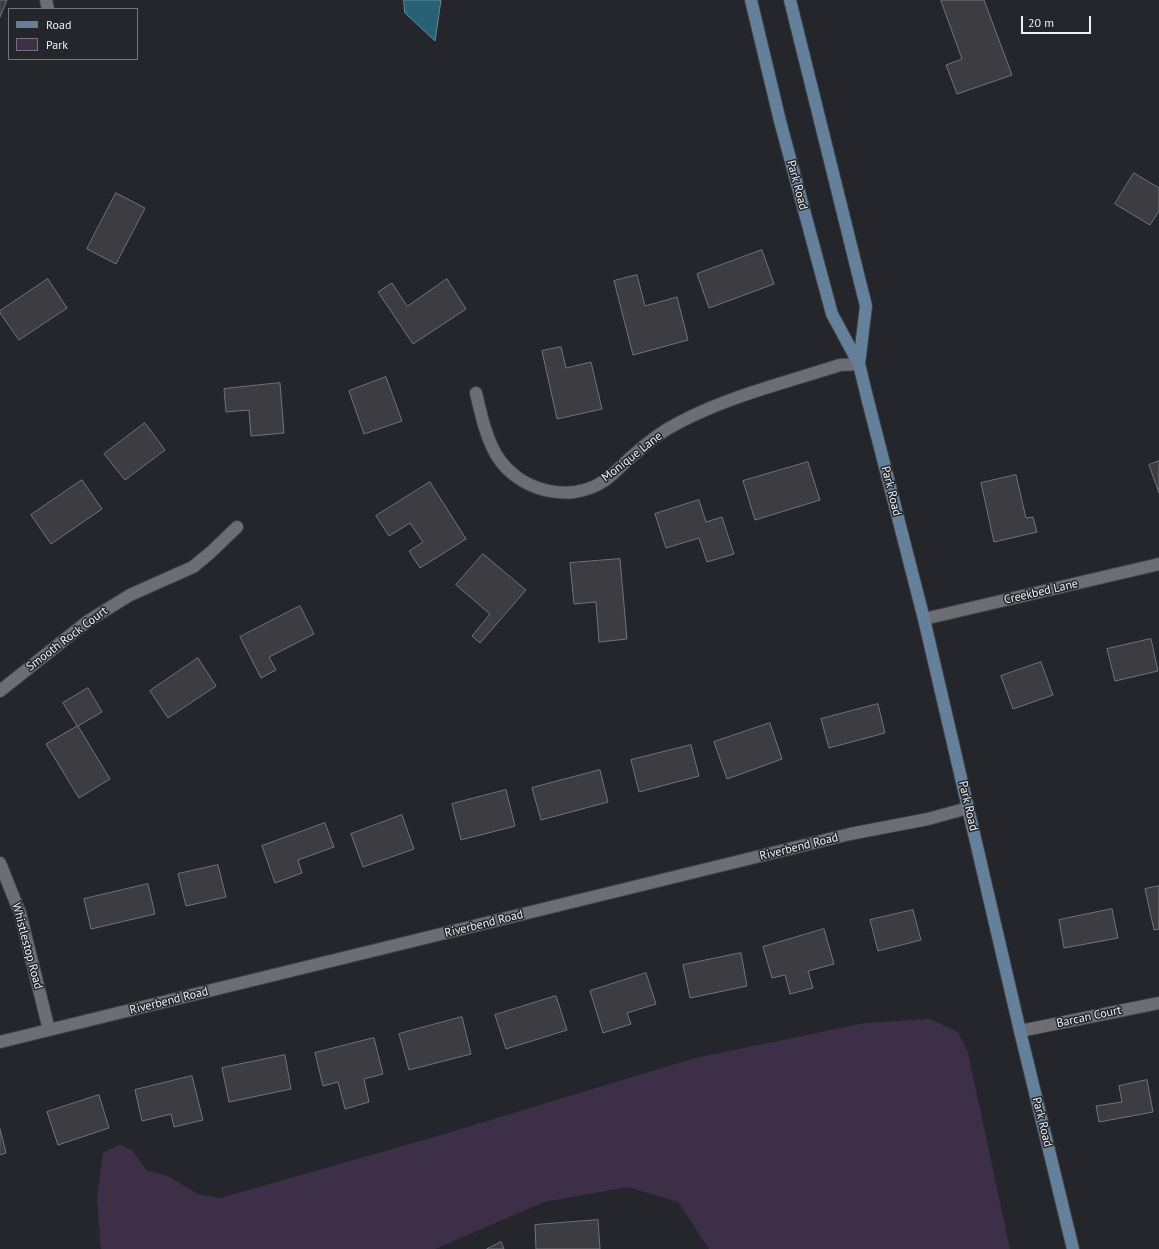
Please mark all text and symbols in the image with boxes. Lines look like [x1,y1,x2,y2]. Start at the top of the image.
legend [8,8,138,60]
scale bar [1023,8,1093,34]
text: 20 m [1028,15,1054,30]
text: Road [46,17,71,32]
text: Park [46,37,68,52]
street label: Park Road [783,159,811,211]
street label: Monique Lane [599,429,665,485]
street label: Park Road [878,465,904,517]
street label: Creekbed Lane [1003,577,1079,607]
street label: Smooth Rock Court [24,604,110,674]
street label: Park Road [955,780,981,832]
street label: Riverbend Road [758,830,840,864]
street label: Whistlestop Road [9,901,45,991]
street label: Riverbend Road [443,907,525,941]
street label: Riverbend Road [128,984,210,1018]
street label: Barcan Court [1055,1003,1123,1031]
street label: Park Road [1029,1096,1055,1148]

